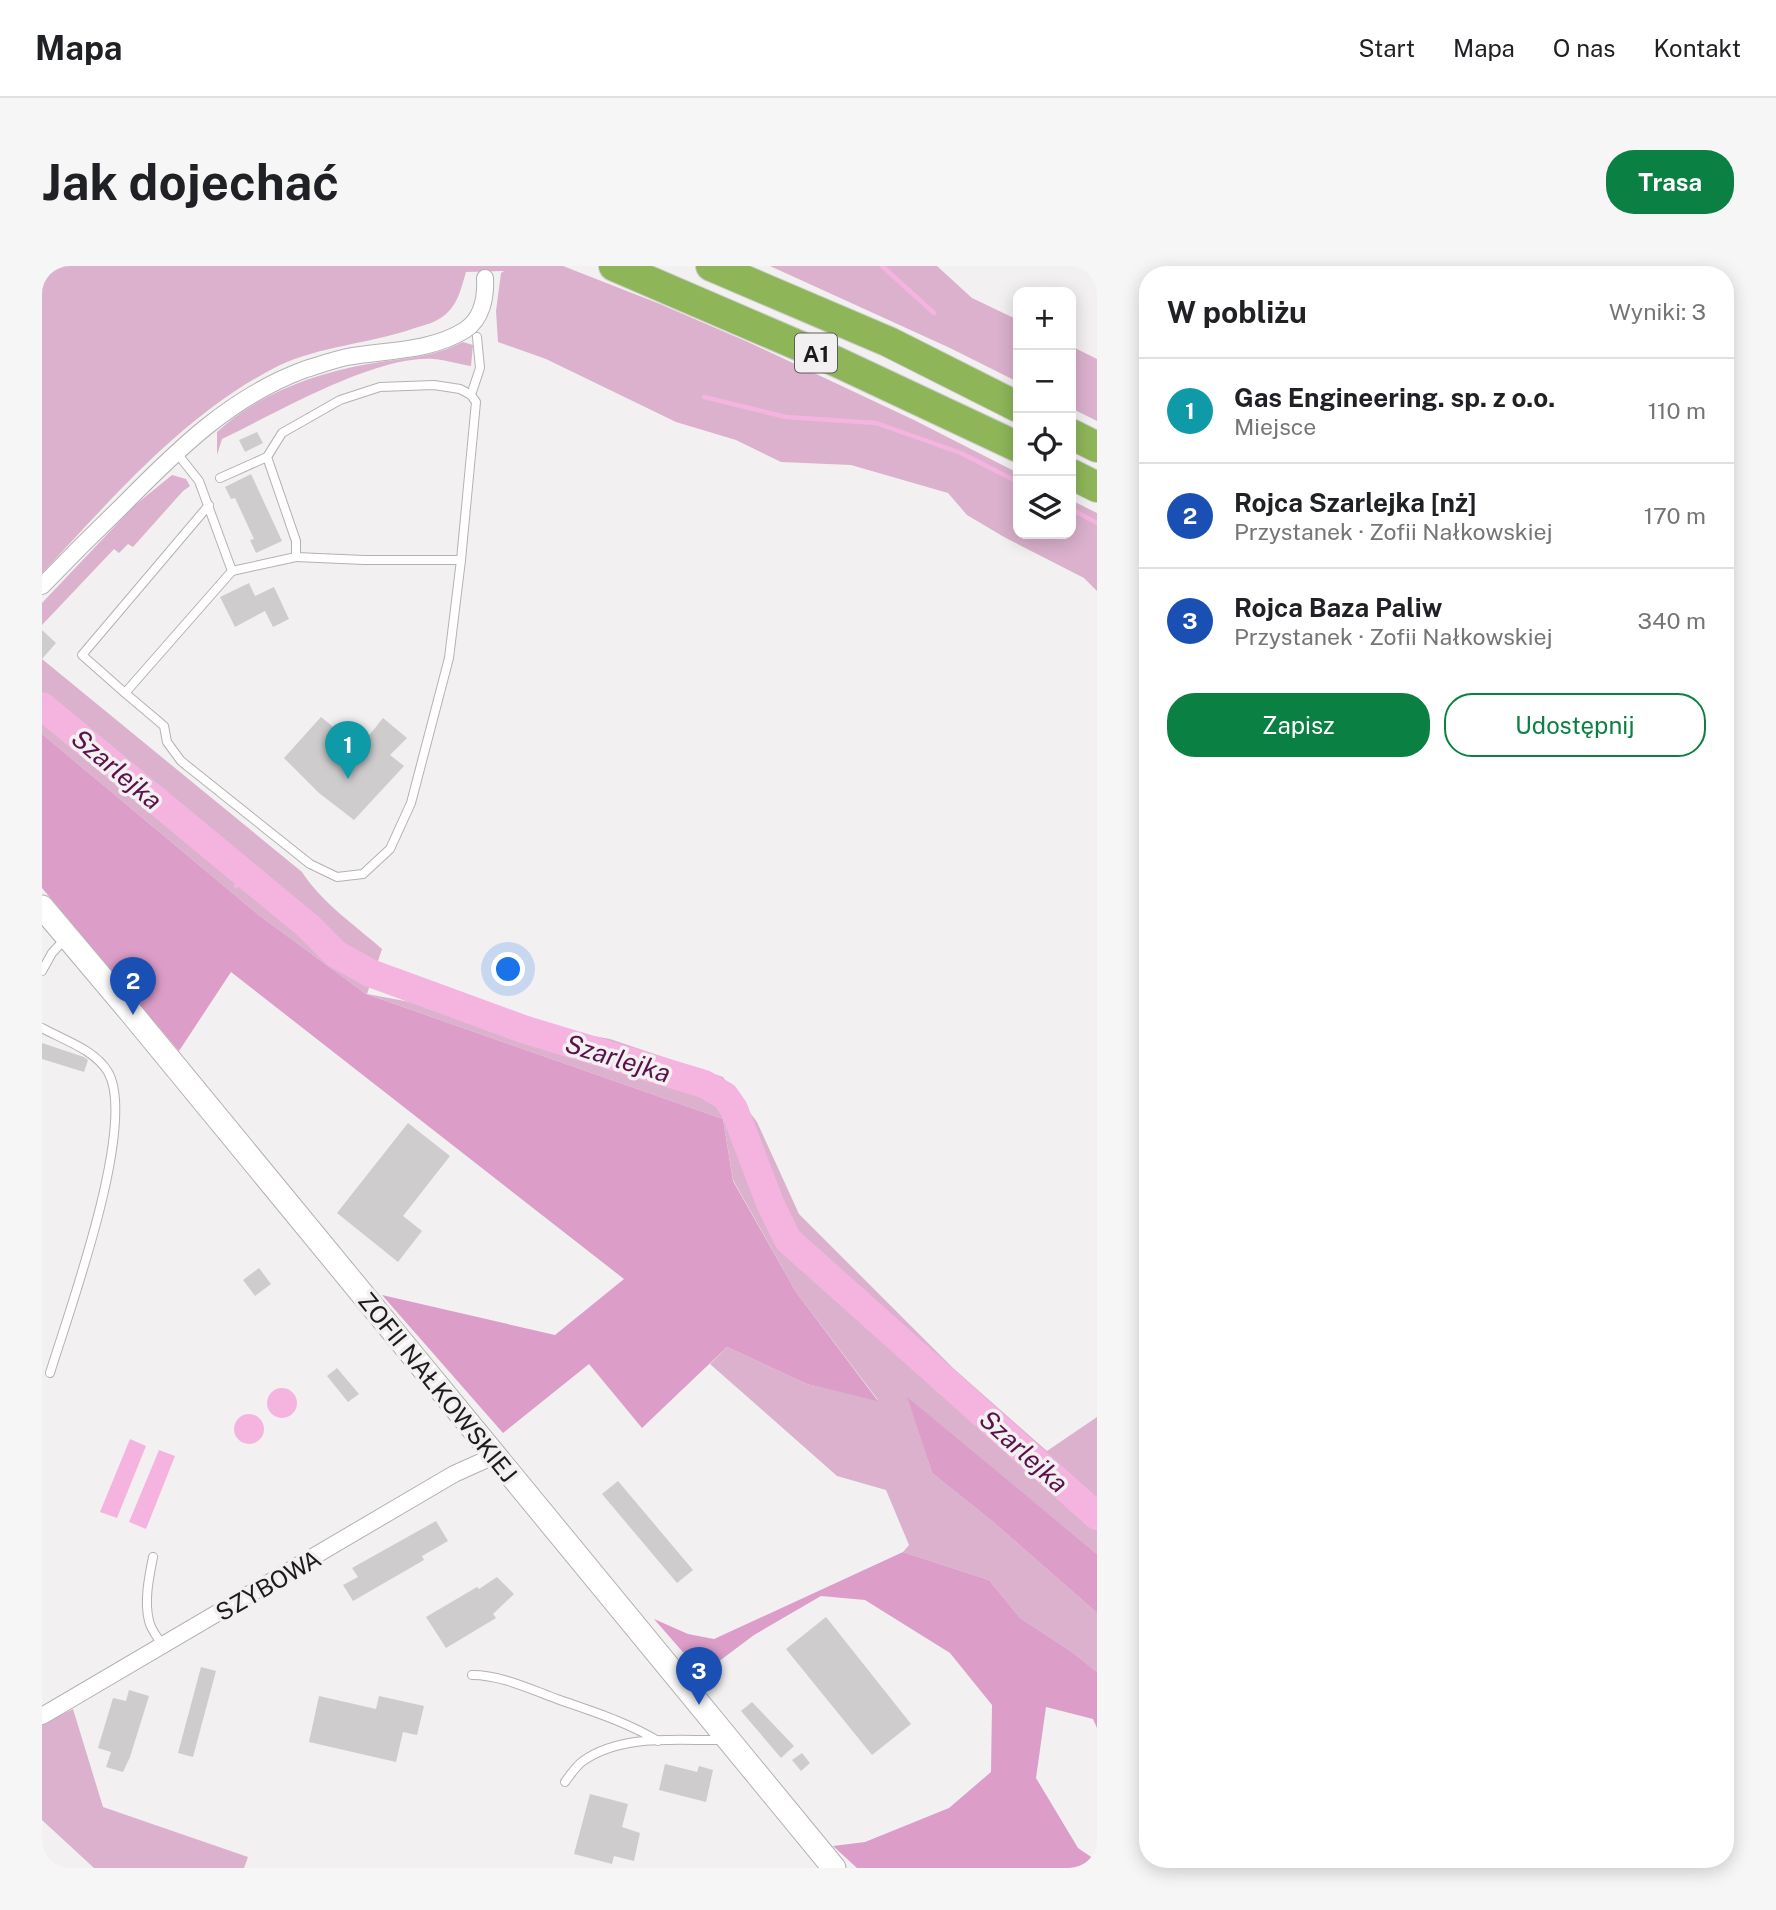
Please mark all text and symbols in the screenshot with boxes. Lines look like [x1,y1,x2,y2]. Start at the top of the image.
text: Mapa [35,29,123,67]
text: Start [1358,34,1415,62]
text: Mapa [1453,34,1515,62]
text: O nas [1553,34,1615,62]
text: Kontakt [1653,34,1741,62]
button: Trasa [1606,150,1734,214]
text: Jak dojechać [42,153,339,211]
map controls [1013,287,1076,539]
button: + [1013,287,1076,350]
text: W pobliżu [1167,294,1307,330]
text: Wyniki: 3 [1609,298,1706,325]
road number: A1 [795,334,837,372]
button: − [1013,350,1076,413]
text: Gas Engineering. sp. z o.o. [1234,382,1555,413]
text: 1 [1185,397,1195,424]
text: 110 m [1648,397,1706,424]
button: locate [1013,413,1076,476]
text: Miejsce [1234,413,1316,440]
button: layers [1013,476,1076,539]
text: Rojca Szarlejka [nż] [1234,487,1477,518]
text: 2 [1183,502,1197,529]
text: 170 m [1644,502,1706,529]
text: Przystanek · Zofii Nałkowskiej [1234,518,1552,545]
text: Rojca Baza Paliw [1234,592,1442,623]
text: 3 [1182,607,1198,634]
text: 340 m [1638,607,1706,634]
text: Przystanek · Zofii Nałkowskiej [1234,623,1552,650]
button: Zapisz [1167,693,1430,757]
button: Udostępnij [1444,693,1706,757]
pin: 1 [325,721,371,779]
water label: Szarlejka [66,722,168,816]
your location [491,952,525,986]
pin: 2 [110,957,156,1015]
water label: Szarlejka [562,1027,674,1089]
street label: ZOFII NAŁKOWSKIEJ [353,1287,523,1487]
water label: Szarlejka [973,1403,1075,1499]
street label: SZYBOWA [211,1544,325,1626]
pin: 3 [676,1647,722,1705]

